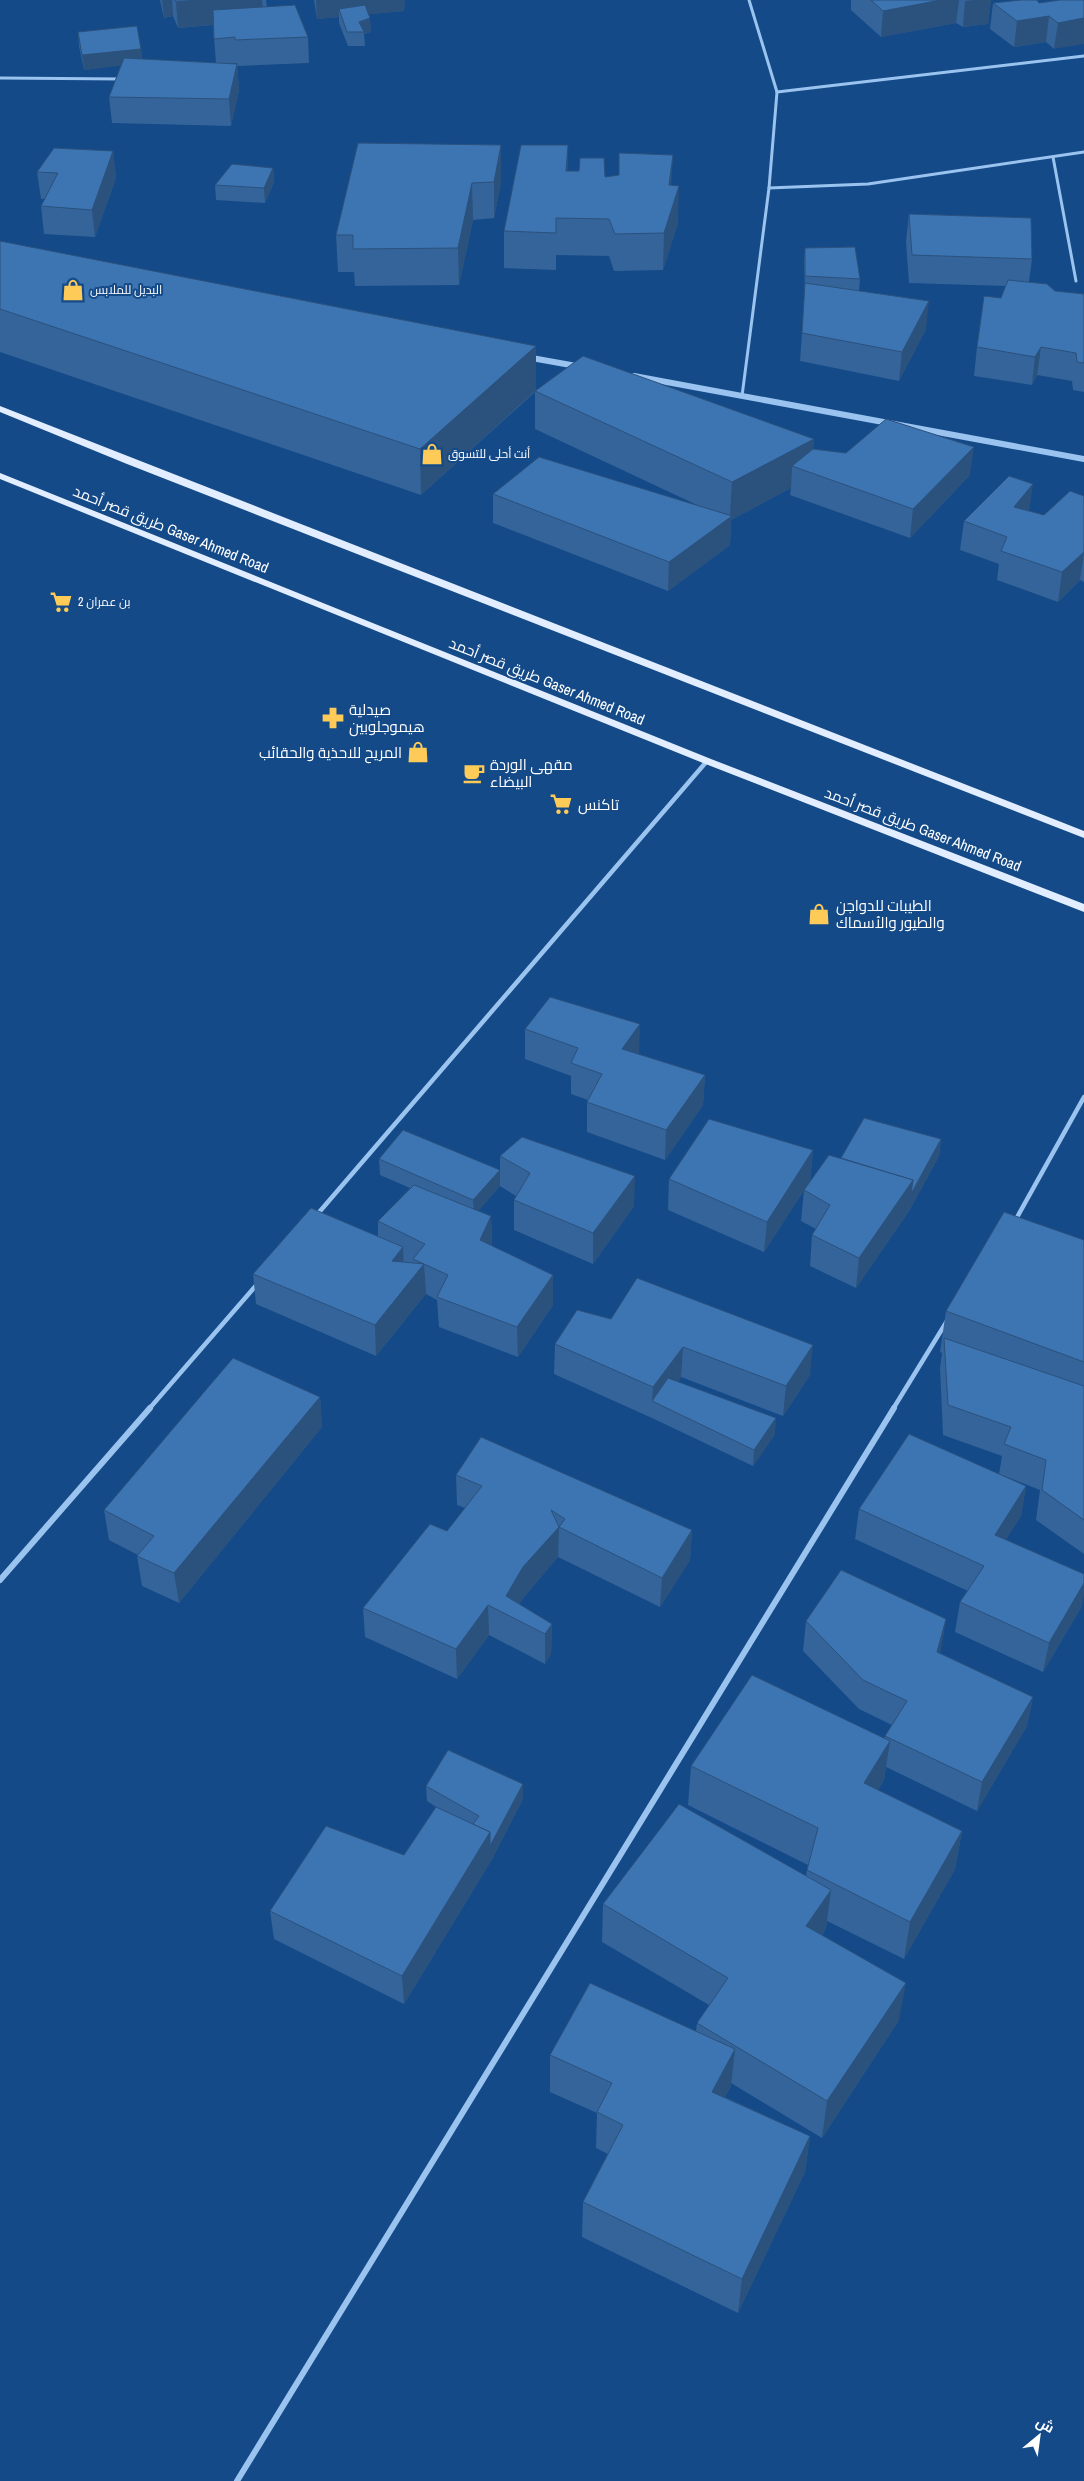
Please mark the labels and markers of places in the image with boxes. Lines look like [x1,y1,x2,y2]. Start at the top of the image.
shop icon: البديل للملابس [60,277,86,303]
place label: البديل للملابس [90,282,162,298]
shop icon: أنت أحلى للتسوق [419,441,445,467]
place label: أنت أحلى للتسوق [448,446,530,462]
supermarket icon: بن عمران 2 [48,589,74,615]
place label: بن عمران 2 [78,594,131,610]
place label: صيدلية هيموجلوبين [349,699,425,737]
pharmacy icon: صيدلية هيموجلوبين [320,705,346,731]
shop icon: المريح للاحذية والحقائب [405,739,431,765]
place label: المريح للاحذية والحقائب [259,742,402,764]
place label: مقهى الوردة البيضاء [490,754,573,792]
cafe icon: مقهى الوردة البيضاء [461,760,487,786]
supermarket icon: تاكنس [548,791,574,817]
place label: تاكنس [578,794,619,815]
place label: الطيبات للدواجن والطيور والأسماك [836,895,945,933]
shop icon: الطيبات للدواجن والطيور والأسماك [806,901,832,927]

